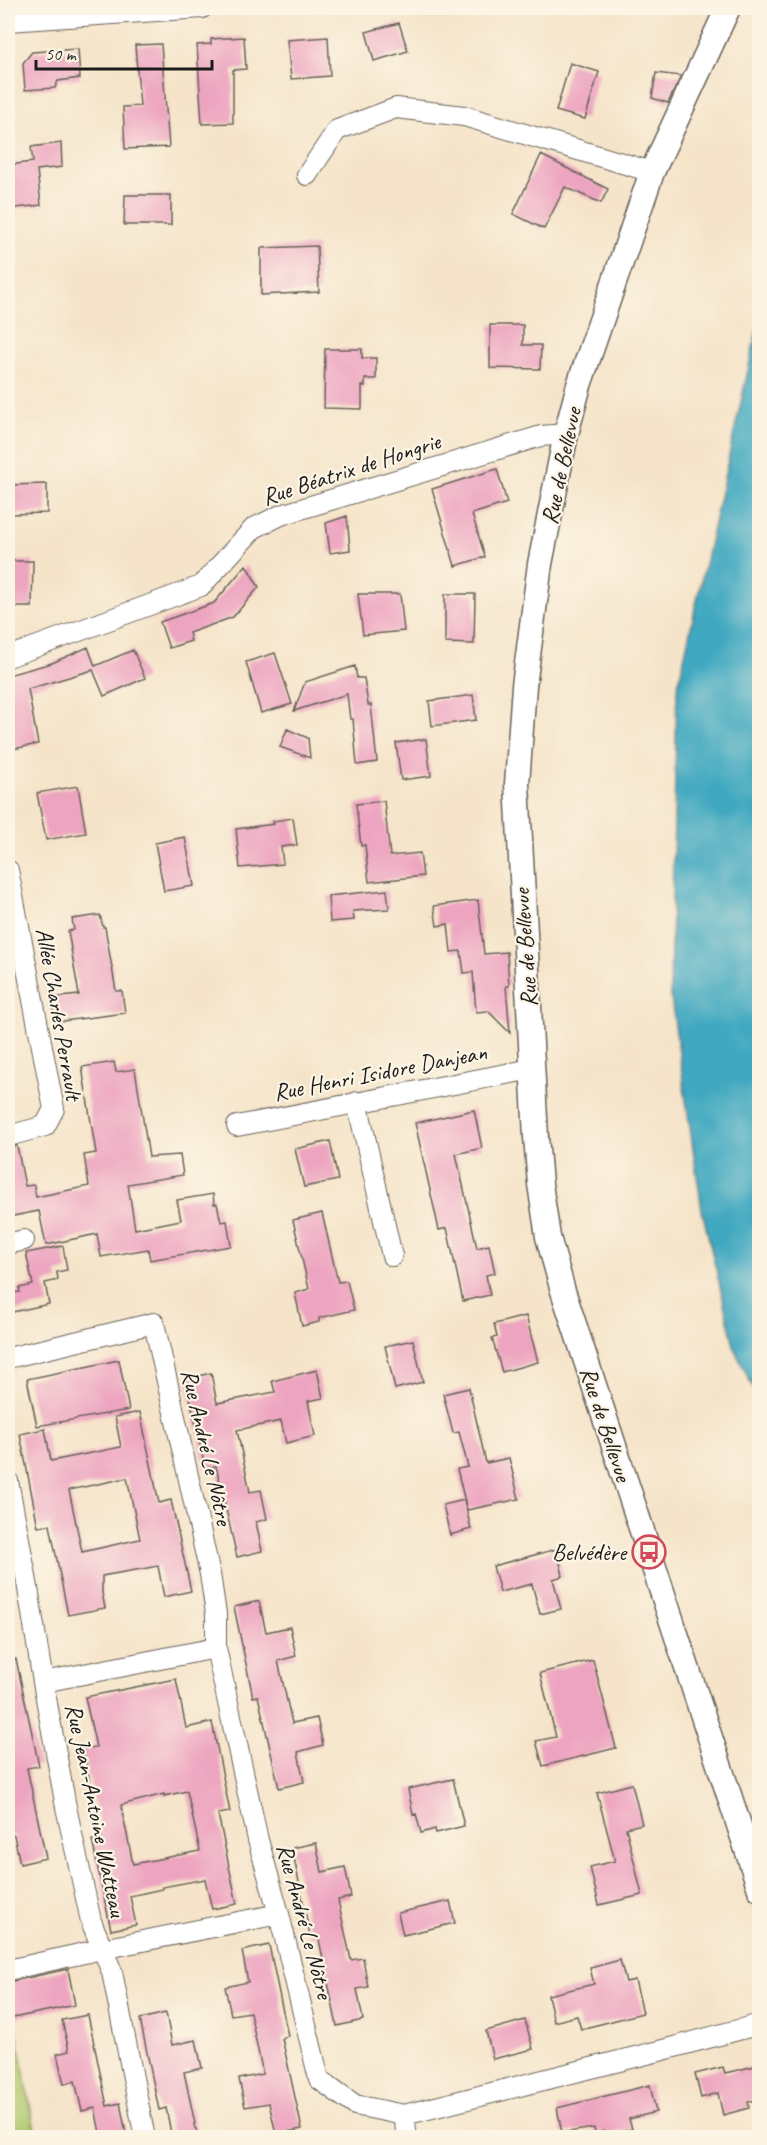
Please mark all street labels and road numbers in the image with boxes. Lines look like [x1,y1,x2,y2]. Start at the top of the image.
street label: Rue de Bellevue [534,403,588,527]
street label: Rue Béatrix de Hongrie [258,425,446,512]
street label: Rue de Bellevue [506,886,544,1008]
street label: Allée Charles Perrault [29,926,89,1104]
street label: Rue Henri Isidore Danjean [271,1037,489,1107]
street label: Rue de Bellevue [573,1363,639,1487]
street label: Rue André Le Nôtre [174,1366,240,1530]
street label: Rue Jean-Antoine Watteau [59,1701,134,1921]
street label: Rue André Le Nôtre [270,1840,341,2004]

